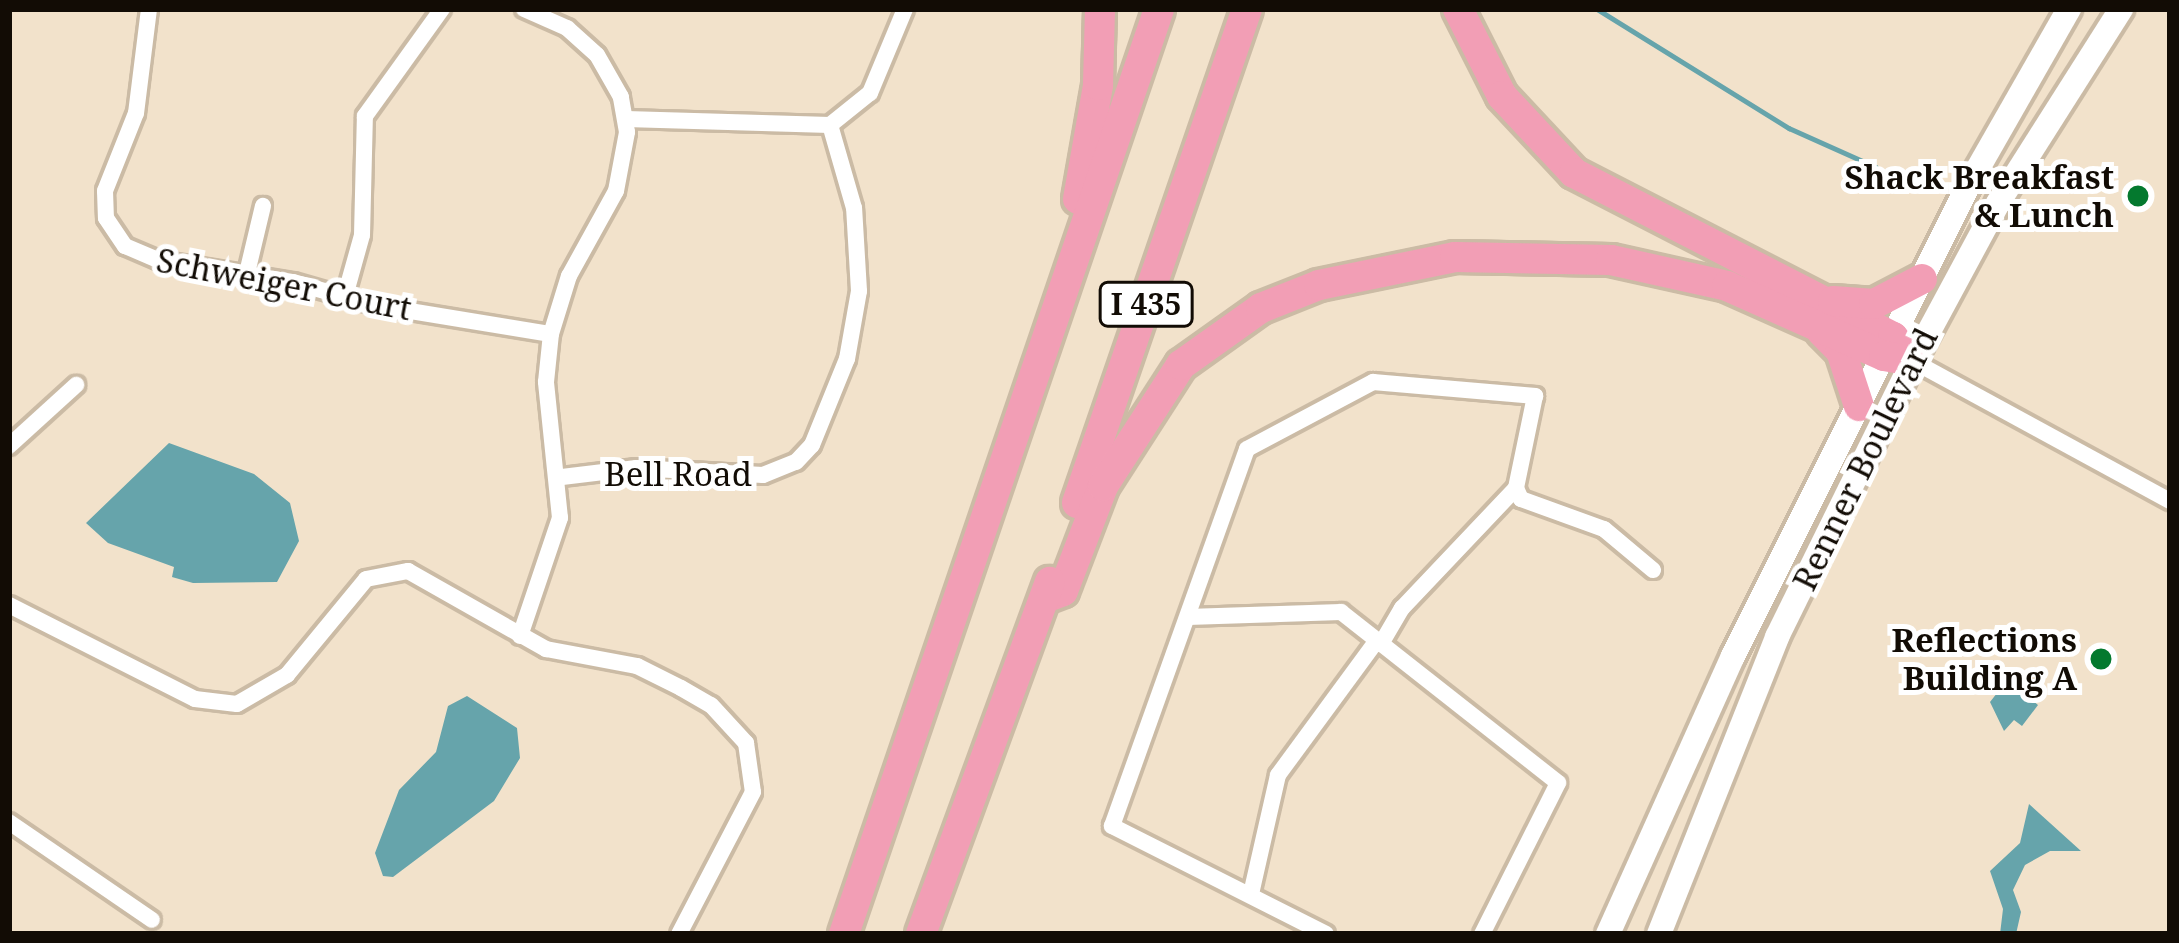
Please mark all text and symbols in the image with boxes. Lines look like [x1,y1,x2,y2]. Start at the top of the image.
place label: Shack Breakfast & Lunch [1844,157,2114,235]
marker: Shack Breakfast & Lunch [2125,183,2151,209]
street label: Schweiger Court [153,240,415,328]
road number: I 435 [1098,280,1194,328]
street label: Renner Boulevard [1784,322,1946,596]
street label: Bell Road [604,454,752,494]
place label: Reflections Building A [1892,620,2077,698]
marker: Reflections Building A [2088,646,2114,672]

